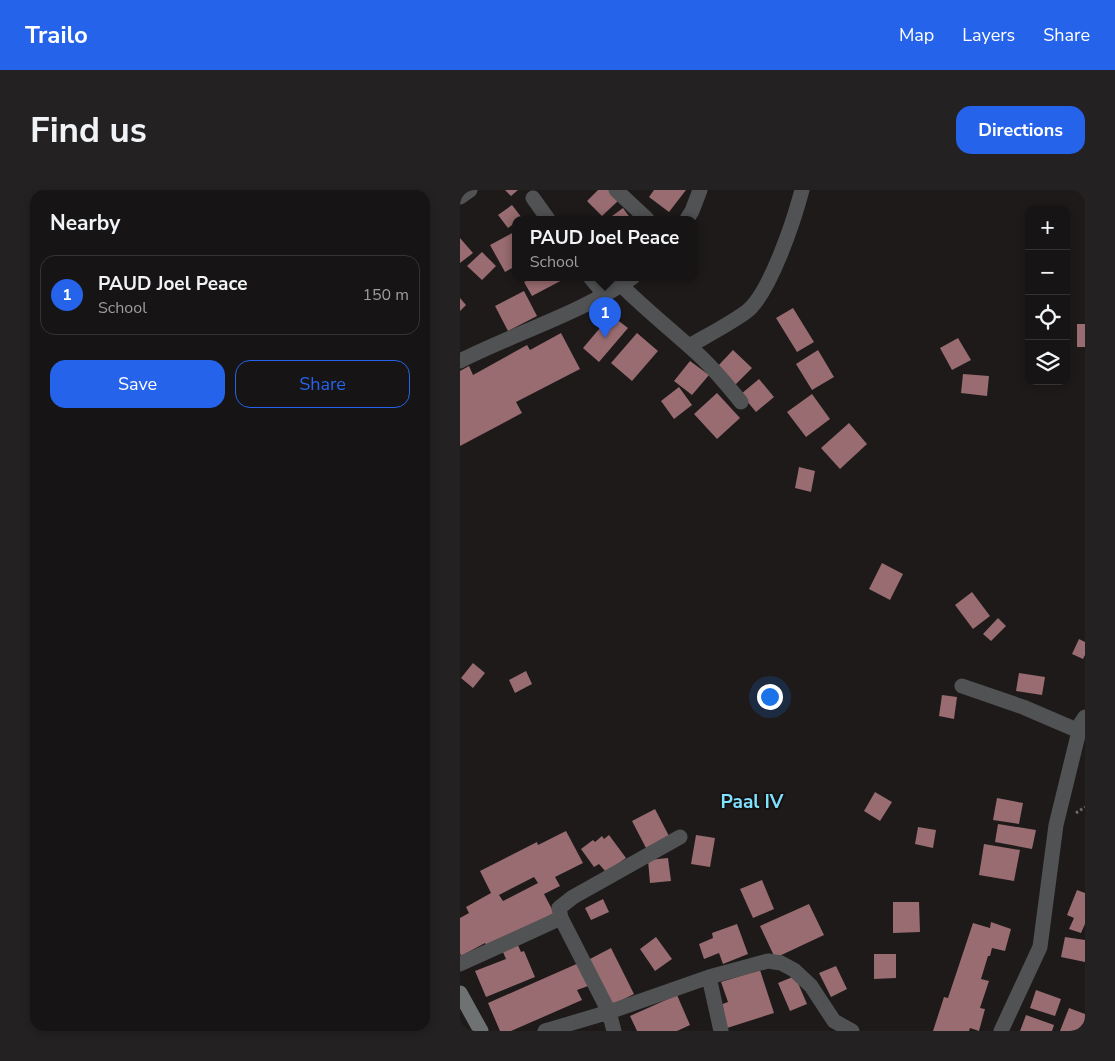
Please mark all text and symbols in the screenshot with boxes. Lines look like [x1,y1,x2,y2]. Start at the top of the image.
text: Trailo [25,19,88,51]
text: Map [899,23,934,47]
text: Layers [962,23,1015,47]
text: Share [1043,23,1090,47]
button: Directions [956,106,1085,154]
text: Find us [30,107,147,154]
map controls [1025,205,1070,385]
button: + [1025,205,1070,250]
text: Nearby [50,209,120,237]
popup [512,216,697,281]
text: PAUD Joel Peace [530,225,679,251]
button: − [1025,250,1070,295]
text: School [530,251,579,273]
text: PAUD Joel Peace [98,271,248,297]
text: 1 [62,284,72,306]
text: 150 m [362,284,409,306]
button: locate [1025,295,1070,340]
text: School [98,297,147,319]
pin: 1 [589,297,621,338]
button: layers [1025,340,1070,385]
button: Save [50,360,225,408]
button: Share [235,360,410,408]
your location [757,684,783,710]
district label: Paal IV [721,789,784,815]

